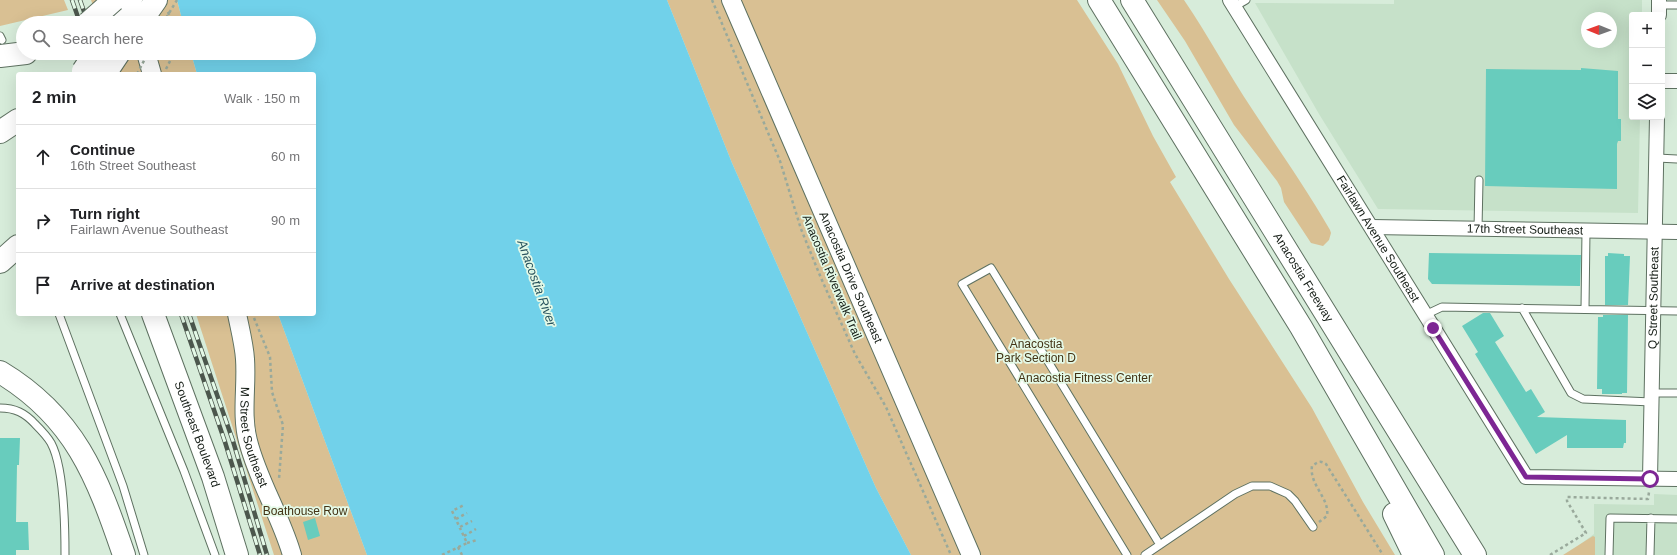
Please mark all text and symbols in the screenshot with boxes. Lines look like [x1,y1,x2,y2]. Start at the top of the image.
north arrow [1581,12,1617,48]
map controls [1629,12,1665,120]
button: + [1629,12,1665,48]
search box [16,16,316,60]
icon: search [30,27,52,49]
text: Search here [62,30,144,47]
button: − [1629,48,1665,84]
button: layers [1629,84,1665,120]
text: 2 min [32,88,76,107]
text: Walk · 150 m [224,91,300,106]
text: Continue [70,141,135,158]
icon: ahead [32,146,54,168]
text: 60 m [271,149,300,164]
text: 16th Street Southeast [70,158,196,173]
street label: Fairlawn Avenue Southeast [1334,173,1423,305]
text: Turn right [70,205,140,222]
street label: Anacostia Drive Southeast [816,209,886,346]
icon: right [32,210,54,232]
text: 90 m [271,213,300,228]
street label: Anacostia Riverwalk Trail [799,213,865,341]
text: Fairlawn Avenue Southeast [70,222,228,237]
street label: 17th Street Southeast [1467,222,1584,237]
street label: Anacostia Freeway [1271,230,1336,324]
water label: Anacostia River [514,237,560,329]
street label: Q Street Southeast [1646,246,1661,349]
icon: arrive [32,274,54,296]
text: Arrive at destination [70,276,215,293]
route end [1424,319,1442,337]
park label: Anacostia Park Section D [996,337,1076,365]
park label: Anacostia Fitness Center [1018,371,1152,385]
street label: Southeast Boulevard [171,379,223,489]
street label: M Street Southeast [237,387,271,490]
route start [1641,470,1659,488]
park label: Boathouse Row [263,504,348,518]

